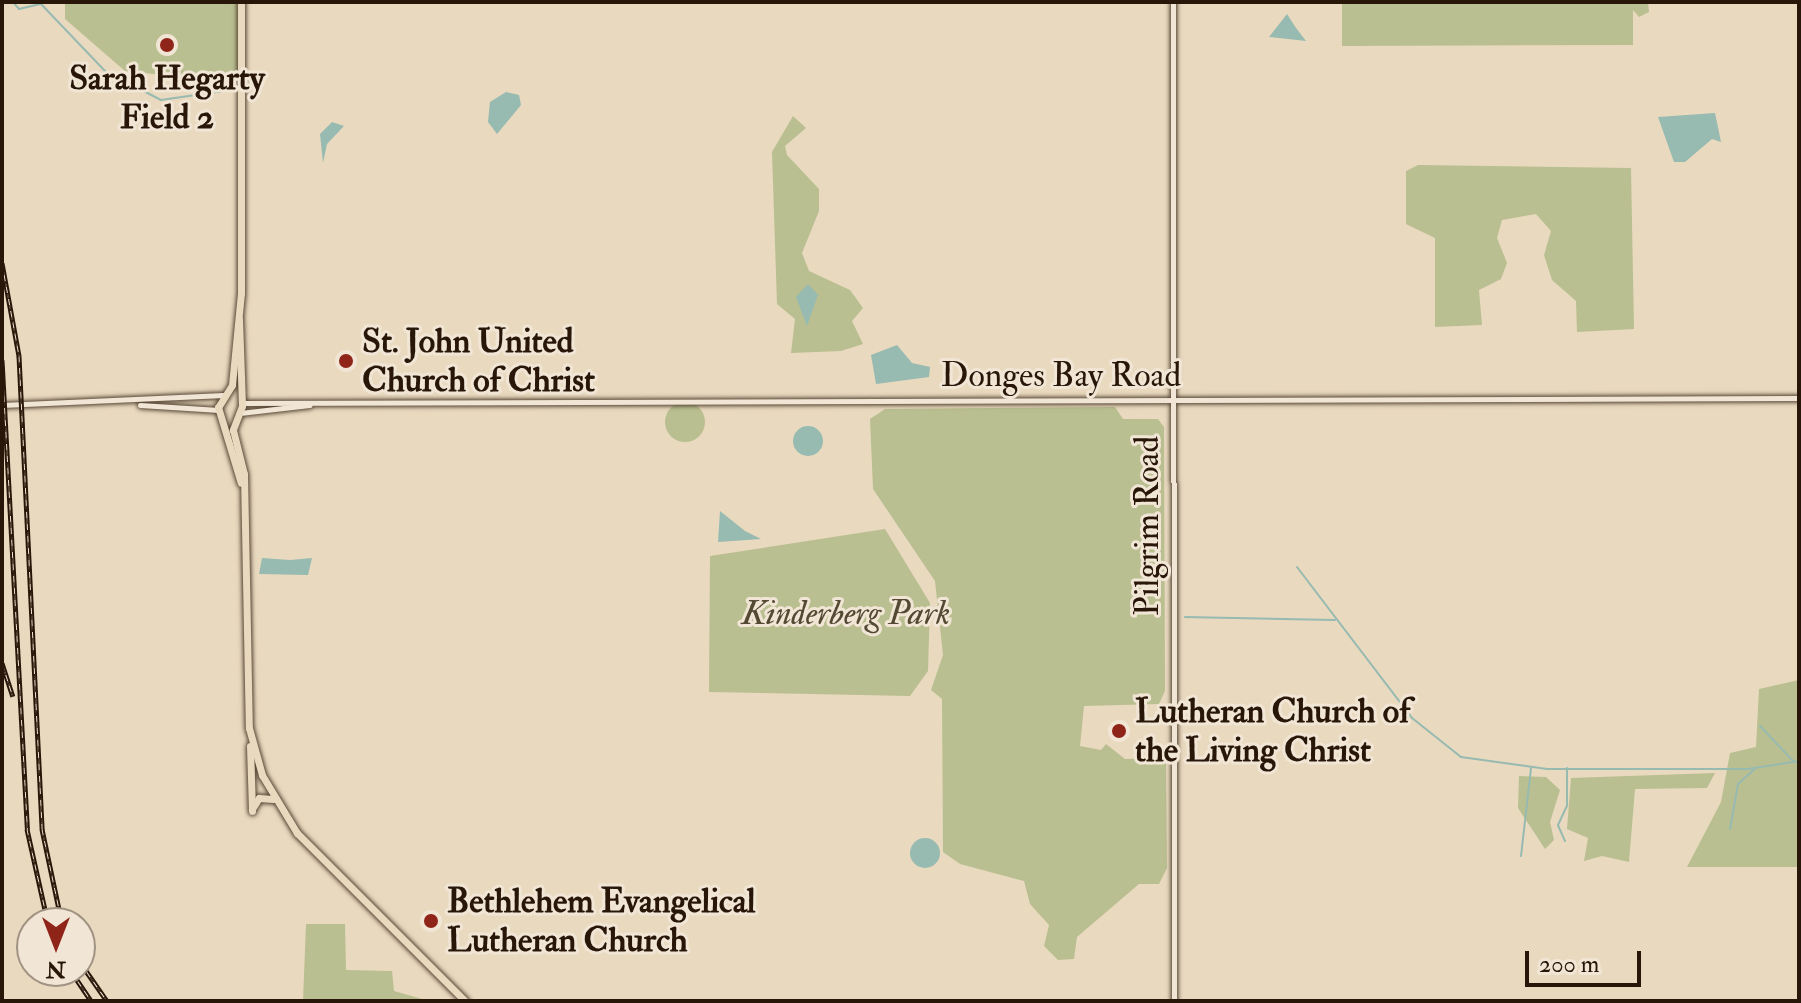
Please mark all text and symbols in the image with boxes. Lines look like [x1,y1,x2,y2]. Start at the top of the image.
marker: Sarah Hegarty Field 2 [158,36,176,54]
place label: Sarah Hegarty Field 2 [69,58,265,138]
place label: St. John United Church of Christ [362,321,595,400]
marker: St. John United Church of Christ [337,352,355,370]
street label: Donges Bay Road [941,356,1181,396]
street label: Pilgrim Road [1128,436,1168,616]
park label: Kinderberg Park [742,594,950,634]
place label: Lutheran Church of the Living Christ [1135,691,1410,770]
marker: Lutheran Church of the Living Christ [1110,722,1128,740]
place label: Bethlehem Evangelical Lutheran Church [447,881,755,960]
north arrow [16,907,96,987]
marker: Bethlehem Evangelical Lutheran Church [422,912,440,930]
scale bar [1529,935,1645,985]
text: 200 m [1539,949,1599,980]
text: N [46,955,66,983]

